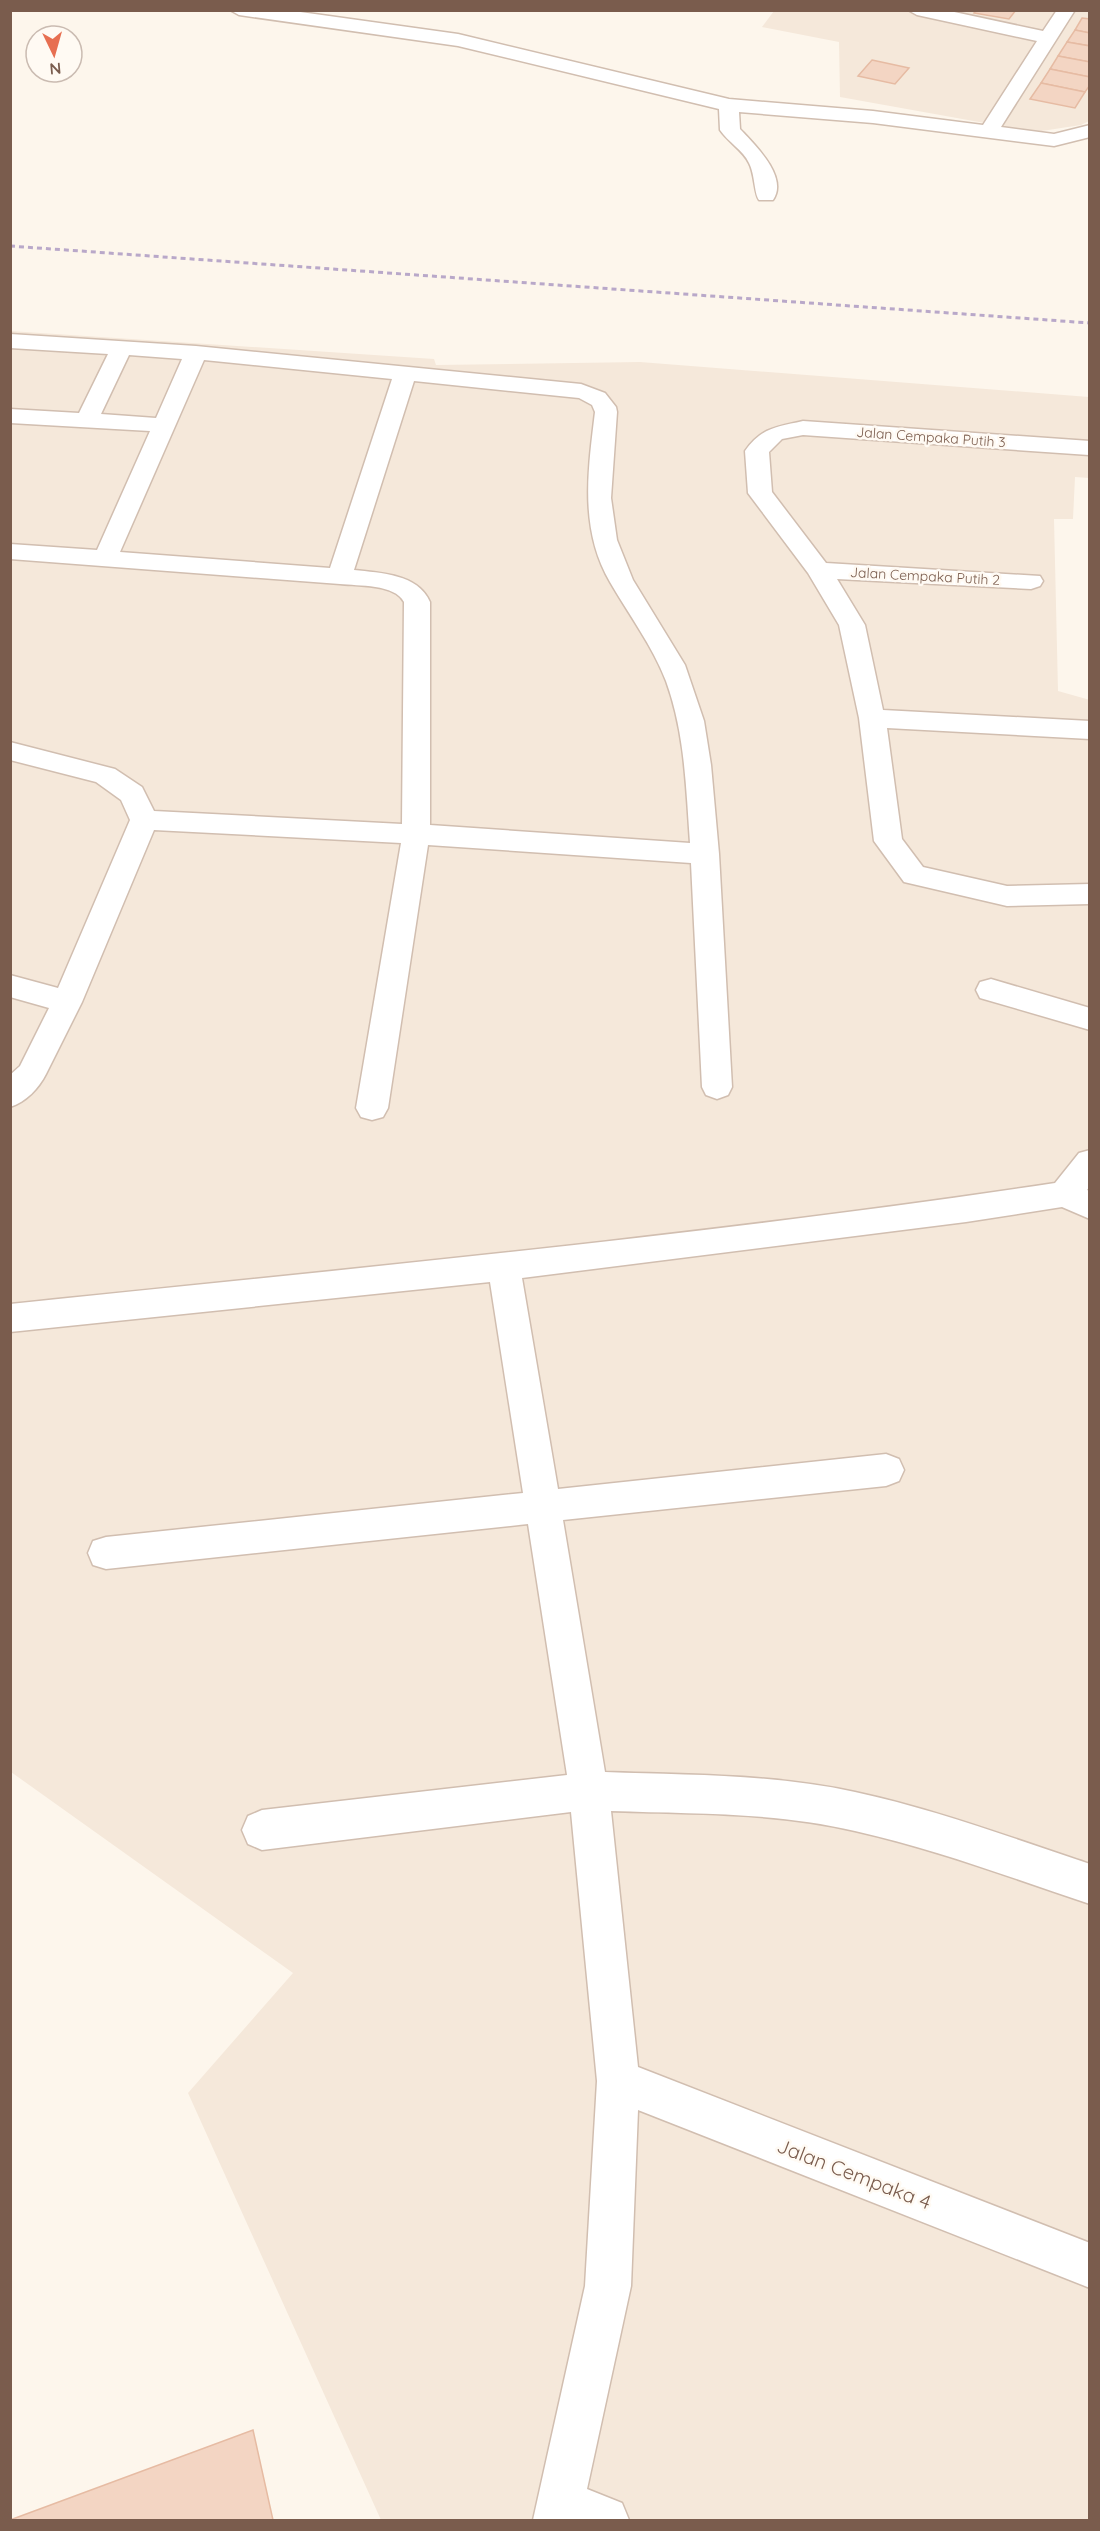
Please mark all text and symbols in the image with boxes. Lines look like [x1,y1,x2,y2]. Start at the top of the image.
north arrow [24,24,84,84]
text: N [49,58,62,79]
street label: Jalan Cempaka Putih 3 [856,423,1006,451]
street label: Jalan Cempaka Putih 2 [850,563,1001,589]
street label: Jalan Cempaka 4 [774,2133,935,2214]

